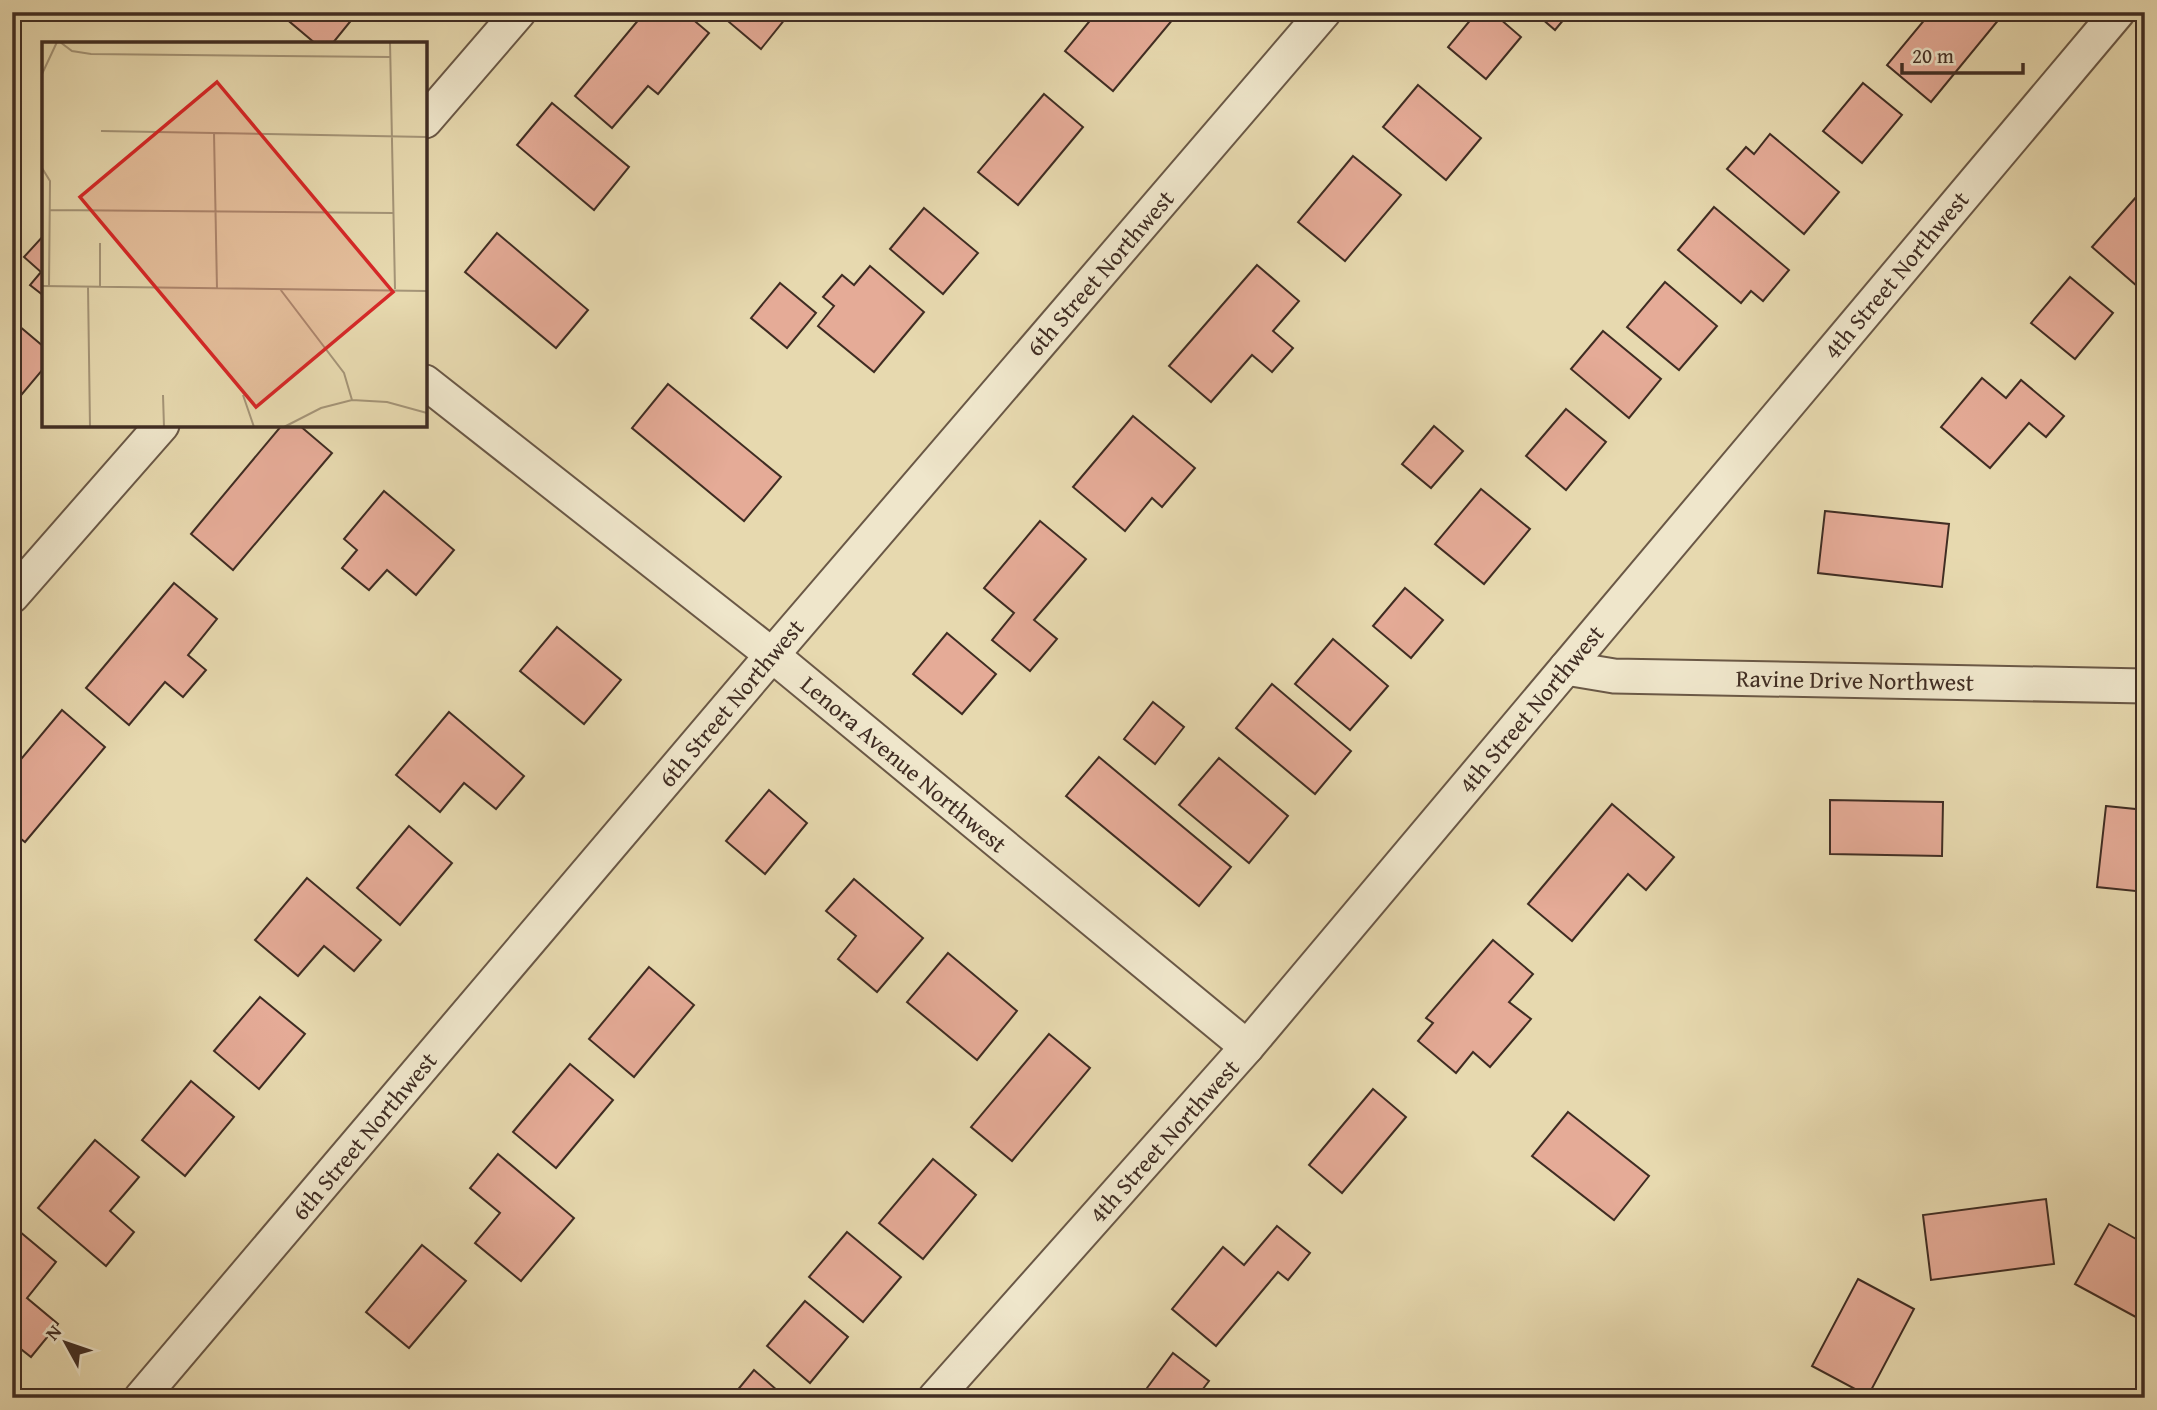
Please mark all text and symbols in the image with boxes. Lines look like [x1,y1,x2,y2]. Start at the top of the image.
scale bar [1902,32,2022,76]
text: 20 m [1912,40,1954,71]
inset map [42,42,427,427]
street label: 6th Street Northwest [1018,182,1183,364]
street label: 4th Street Northwest [1815,183,1977,367]
street label: 6th Street Northwest [650,611,812,795]
street label: 4th Street Northwest [1450,617,1612,801]
street label: Ravine Drive Northwest [1736,660,1975,700]
street label: Lenora Avenue Northwest [793,667,1015,861]
street label: 6th Street Northwest [283,1044,445,1228]
street label: 4th Street Northwest [1081,1051,1248,1231]
north arrow [32,1308,102,1378]
text: N [38,1318,68,1346]

